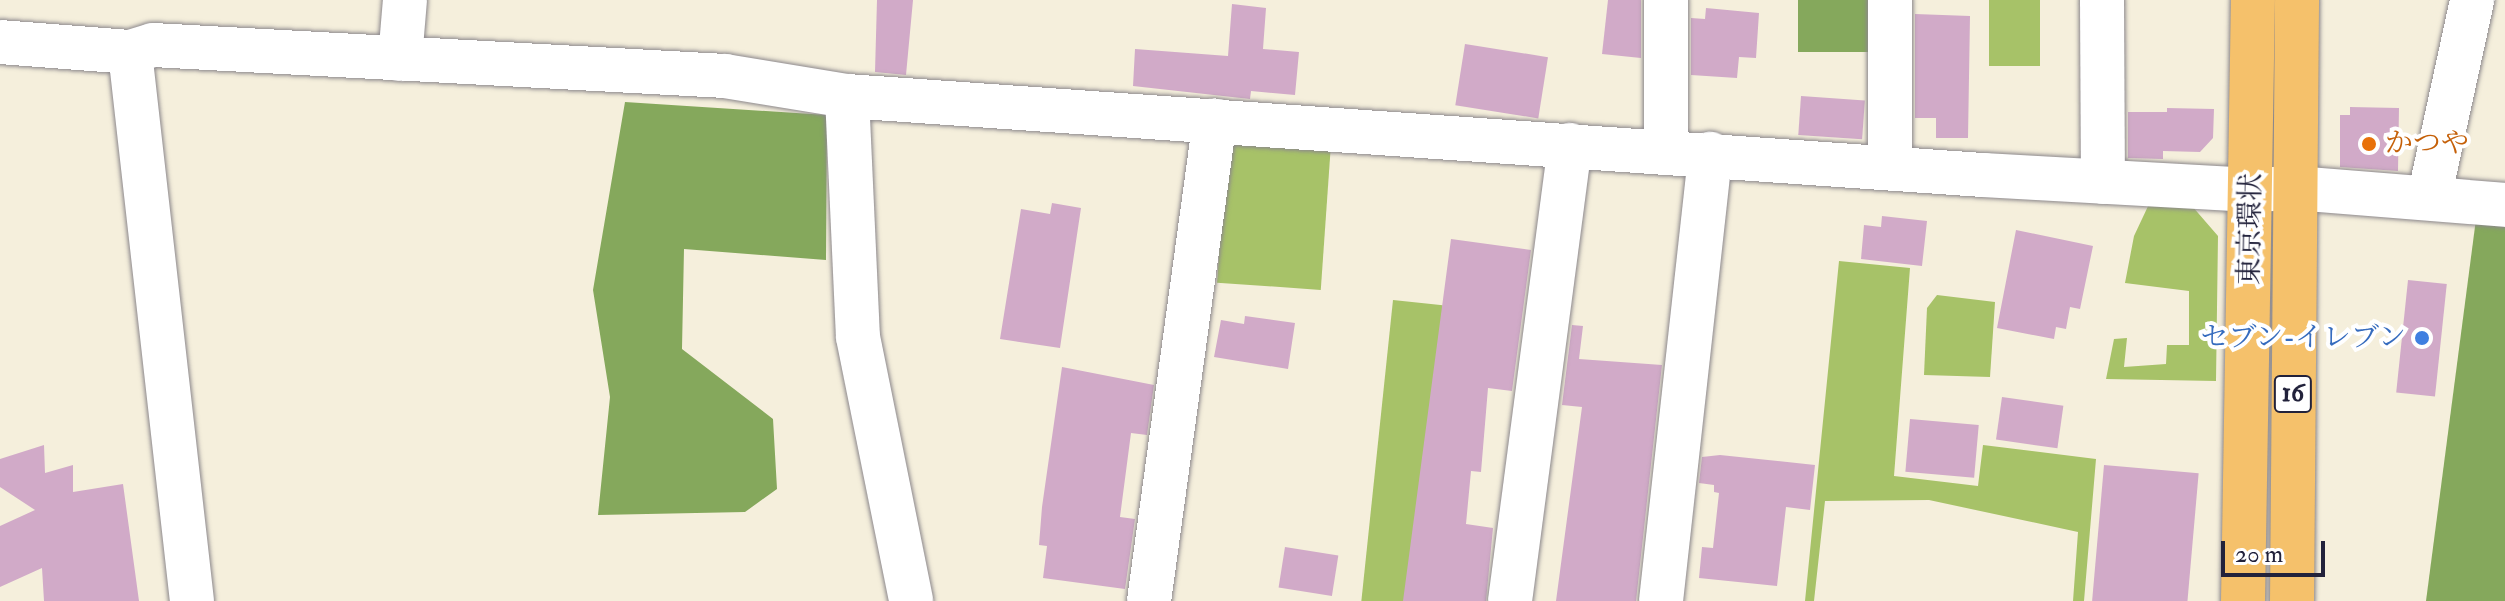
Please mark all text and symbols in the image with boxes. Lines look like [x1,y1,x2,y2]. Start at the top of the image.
place label: かつや [2385,127,2469,161]
marker: かつや [2360,135,2378,153]
street label: 東京環状 [2233,173,2269,285]
place label: セブン-イレブン [2198,321,2406,355]
marker: セブン-イレブン [2413,329,2431,347]
road number: 16 [2273,372,2313,416]
scale bar [2225,525,2329,575]
text: 20 m [2235,539,2283,570]

